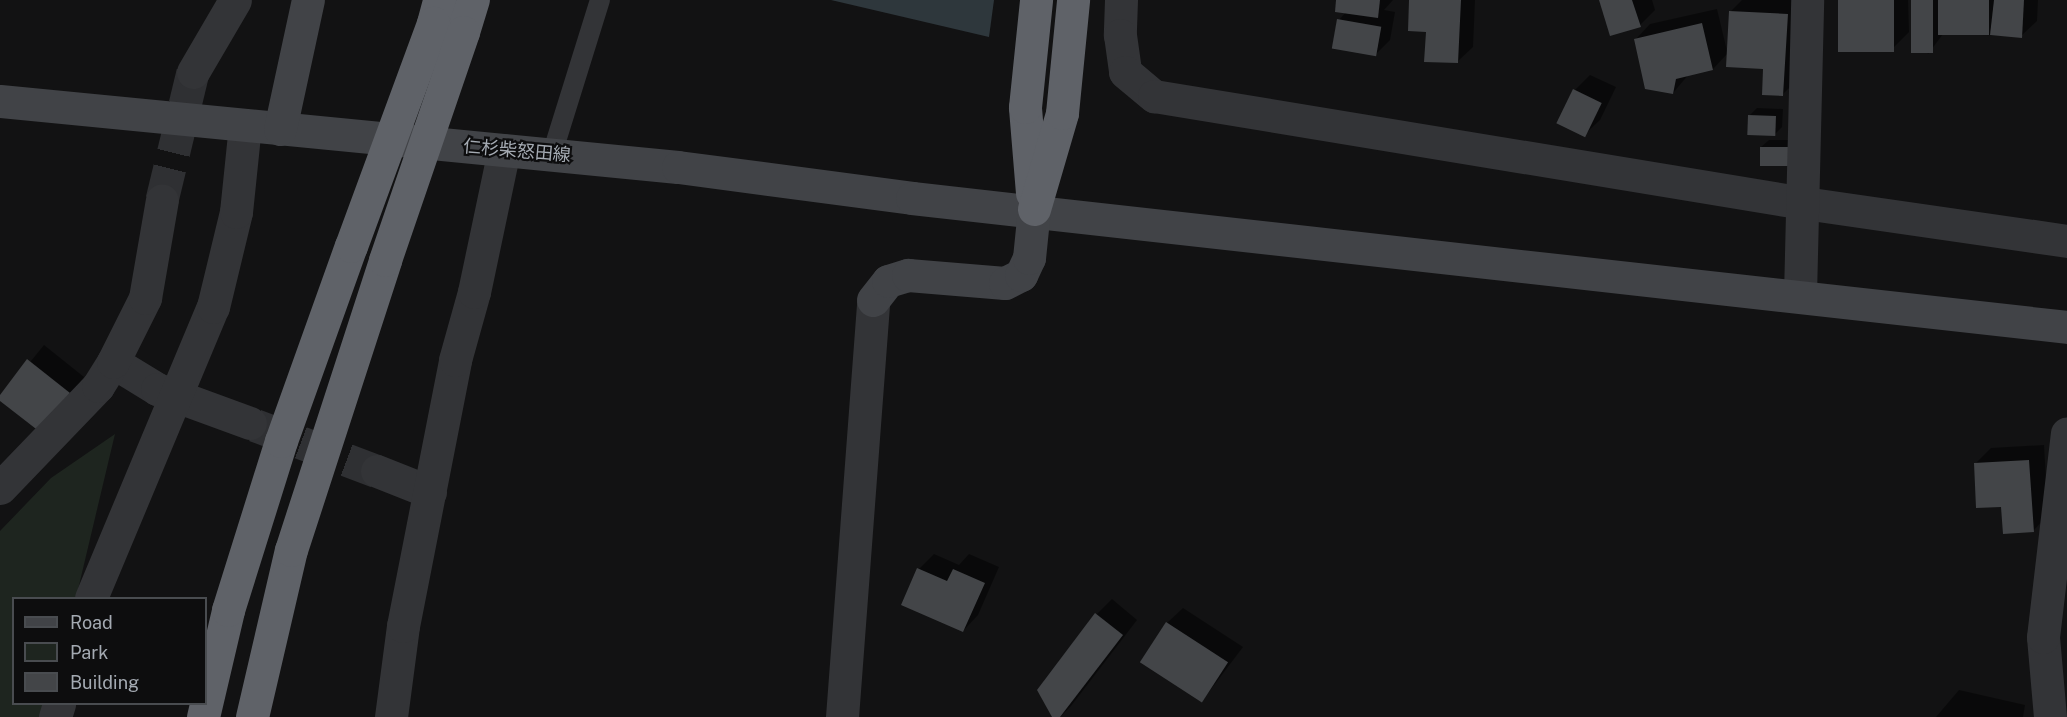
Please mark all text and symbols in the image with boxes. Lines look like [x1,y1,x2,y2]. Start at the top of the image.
street label: 仁杉柴怒田線 [462,136,572,166]
legend [12,597,207,705]
text: Road [70,612,113,633]
text: Park [70,642,108,663]
text: Building [70,672,139,693]

